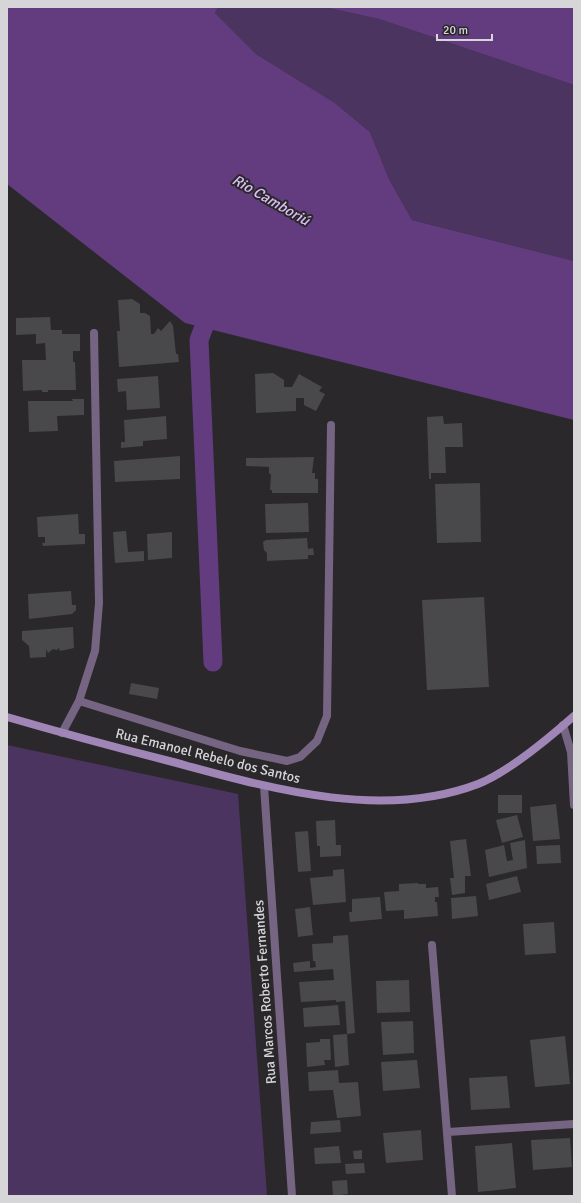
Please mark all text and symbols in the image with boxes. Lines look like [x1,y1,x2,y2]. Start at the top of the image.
scale bar [437,16,492,42]
text: 20 m [443,23,468,38]
water label: Rio Camboriú [229,171,314,230]
street label: Rua Emanoel Rebelo dos Santos [114,725,302,787]
street label: Rua Marcos Roberto Fernandes [250,899,280,1085]

